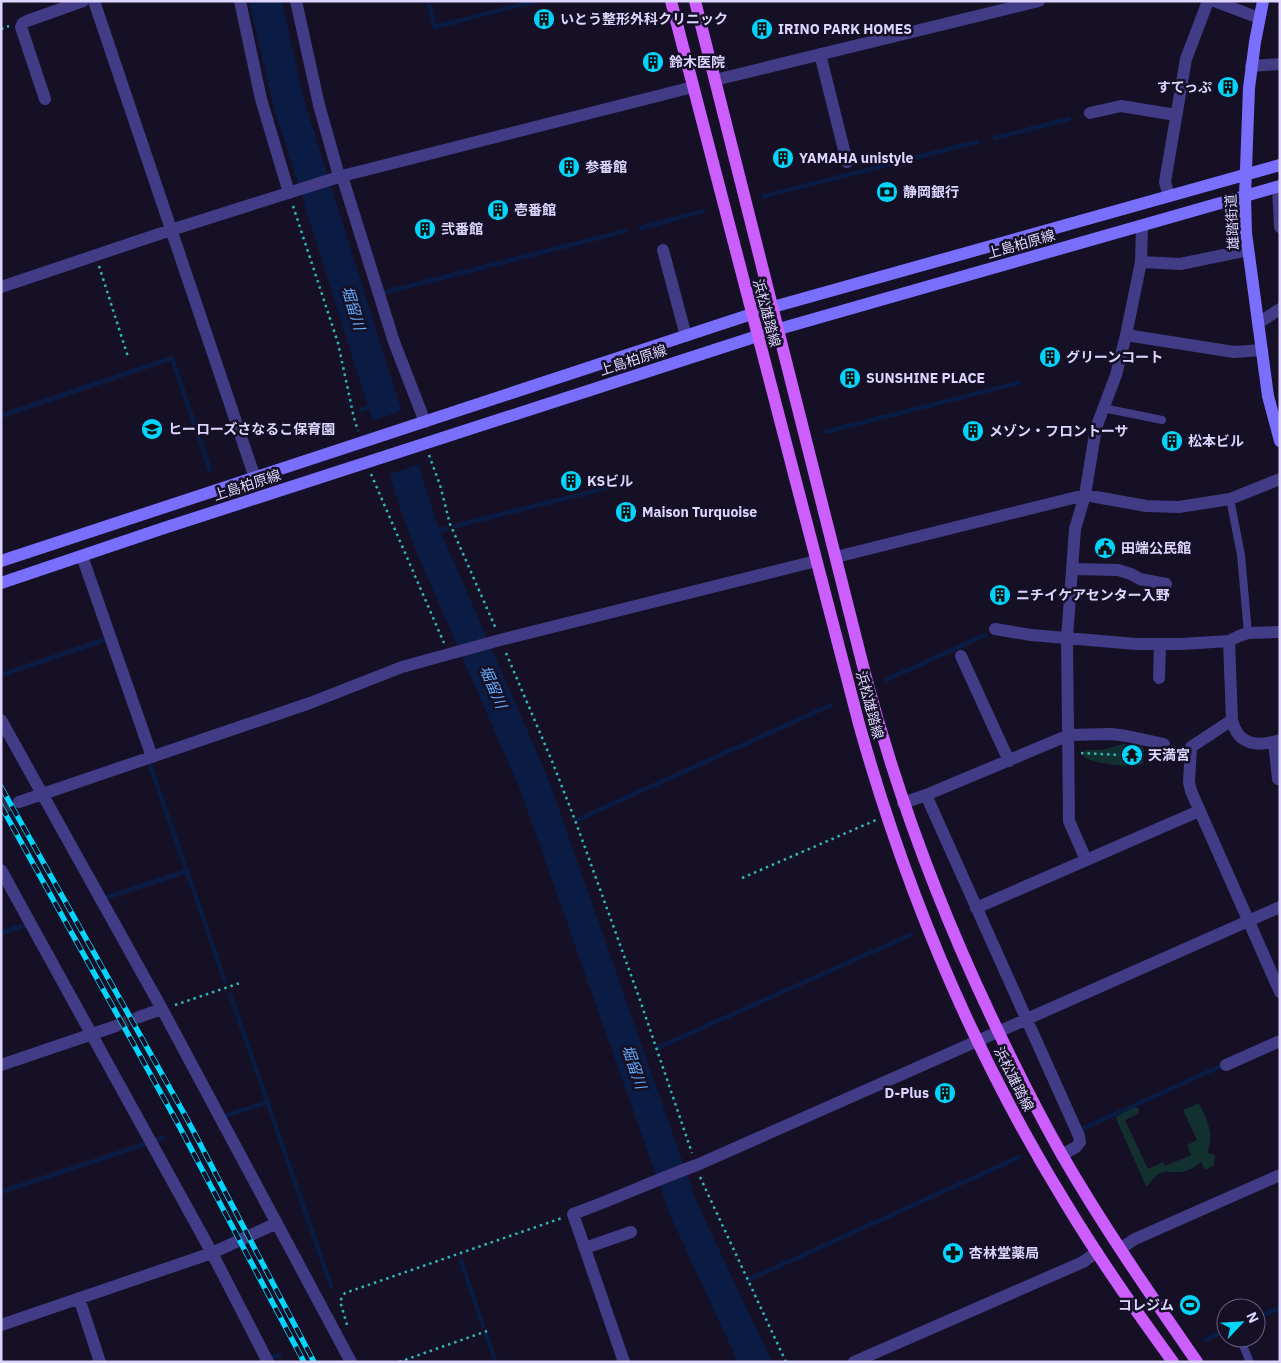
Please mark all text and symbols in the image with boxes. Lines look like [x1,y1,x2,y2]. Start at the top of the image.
building icon: いとう整形外科クリニック [532,7,556,31]
place label: いとう整形外科クリニック [560,10,728,28]
building icon: IRINO PARK HOMES [750,17,774,41]
place label: IRINO PARK HOMES [778,20,912,38]
building icon: 鈴木医院 [641,50,665,74]
place label: 鈴木医院 [669,53,725,71]
building icon: すてっぷ [1216,75,1240,99]
place label: すてっぷ [1157,78,1212,96]
building icon: YAMAHA unistyle [771,146,795,170]
place label: YAMAHA unistyle [799,149,913,167]
building icon: 参番館 [557,155,581,179]
place label: 参番館 [585,158,627,176]
bank icon: 静岡銀行 [875,180,899,204]
place label: 静岡銀行 [903,183,959,201]
street label: 雄踏街道 [1222,194,1242,250]
building icon: 壱番館 [486,198,510,222]
place label: 壱番館 [514,201,556,219]
building icon: 弐番館 [413,217,437,241]
place label: 弐番館 [441,220,483,238]
street label: 上島柏原線 [985,226,1057,262]
street label: 浜松雄踏線 [749,277,785,349]
water label: 堀留川 [338,284,370,334]
street label: 上島柏原線 [597,341,669,379]
building icon: グリーンコート [1038,345,1062,369]
place label: グリーンコート [1066,348,1163,366]
building icon: SUNSHINE PLACE [838,366,862,390]
place label: SUNSHINE PLACE [866,369,985,387]
school or university icon: ヒーローズさなるこ保育園 [140,417,164,441]
building icon: メゾン・フロントーサ [961,419,985,443]
place label: ヒーローズさなるこ保育園 [168,420,335,438]
place label: メゾン・フロントーサ [989,422,1129,440]
building icon: 松本ビル [1160,429,1184,453]
place label: 松本ビル [1188,432,1244,450]
street label: 上島柏原線 [211,466,283,504]
building icon: KSビル [559,469,583,493]
place label: KSビル [587,472,633,490]
building icon: Maison Turquoise [614,500,638,524]
place label: Maison Turquoise [642,503,757,521]
public building icon: 田端公民館 [1093,536,1117,560]
place label: 田端公民館 [1121,539,1191,557]
building icon: ニチイケアセンター入野 [988,583,1012,607]
place label: ニチイケアセンター入野 [1016,586,1170,604]
water label: 堀留川 [476,662,512,713]
street label: 浜松雄踏線 [852,669,888,741]
temple icon: 天満宮 [1120,743,1144,767]
place label: 天満宮 [1148,746,1190,764]
water label: 堀留川 [618,1042,651,1093]
street label: 浜松雄踏線 [990,1044,1038,1114]
building icon: D-Plus [933,1081,957,1105]
place label: D-Plus [885,1084,929,1102]
pharmacy icon: 杏林堂薬局 [941,1241,965,1265]
place label: 杏林堂薬局 [969,1244,1039,1262]
sports icon: コレジム [1178,1293,1202,1317]
place label: コレジム [1118,1296,1174,1314]
north arrow [1216,1298,1266,1348]
text: N [1242,1309,1263,1326]

